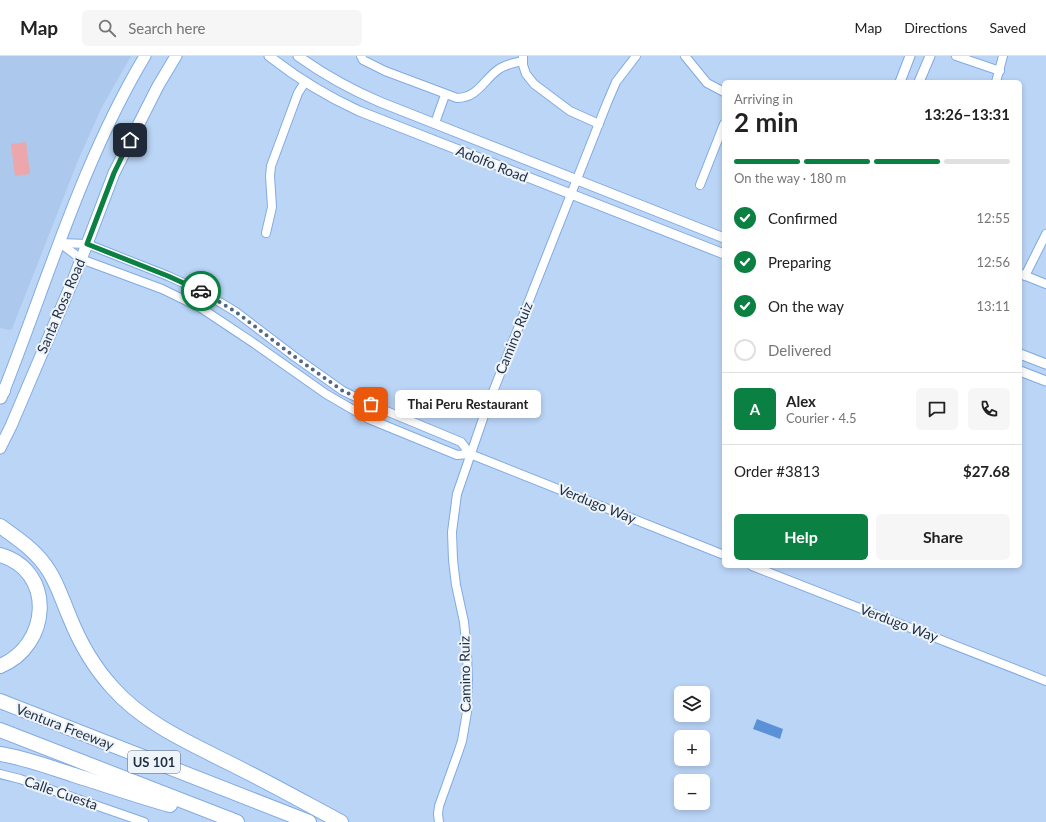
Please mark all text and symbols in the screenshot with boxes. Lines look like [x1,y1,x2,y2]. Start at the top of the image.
search box [82,10,362,46]
text: Map [20,16,58,39]
icon: search [96,17,118,39]
text: Search here [128,19,206,37]
text: Map [855,19,882,36]
text: Directions [904,19,967,36]
text: Saved [989,19,1026,36]
text: Arriving in [734,91,793,107]
text: 13:26–13:31 [924,105,1010,123]
text: 2 min [734,106,798,138]
pin [113,123,147,157]
icon: home [119,129,141,151]
street label: Adolfo Road [454,141,530,186]
text: On the way · 180 m [734,170,846,186]
icon: check [734,207,756,229]
text: Confirmed [768,209,837,227]
text: 12:55 [977,210,1010,226]
icon: check [734,251,756,273]
text: Preparing [768,253,831,271]
text: 12:56 [977,254,1010,270]
street label: Santa Rosa Road [33,256,88,356]
courier [181,271,221,311]
icon: car [190,280,212,302]
icon: check [734,295,756,317]
text: On the way [768,297,844,315]
text: 13:11 [977,298,1010,314]
street label: Camino Ruiz [491,299,536,376]
text: Delivered [768,341,831,359]
pin [354,387,388,421]
button: chat [916,388,958,430]
button: phone [968,388,1010,430]
callout: Thai Peru Restaurant [395,390,541,418]
text: Alex [786,392,816,410]
icon: bag [360,393,382,415]
text: Thai Peru Restaurant [408,396,528,412]
text: A [750,400,760,418]
text: Courier · 4.5 [786,410,857,426]
text: Order #3813 [734,462,820,480]
text: $27.68 [963,462,1010,480]
street label: Verdugo Way [556,480,639,527]
button: Help [734,514,868,560]
button: Share [876,514,1010,560]
street label: Verdugo Way [858,600,941,646]
street label: Camino Ruiz [455,636,474,712]
map controls [674,686,710,810]
button: layers [674,686,710,722]
street label: Ventura Freeway [14,700,117,753]
button: + [674,730,710,766]
road number: US 101 [128,751,180,773]
street label: Calle Cuesta [22,772,100,813]
button: − [674,774,710,810]

